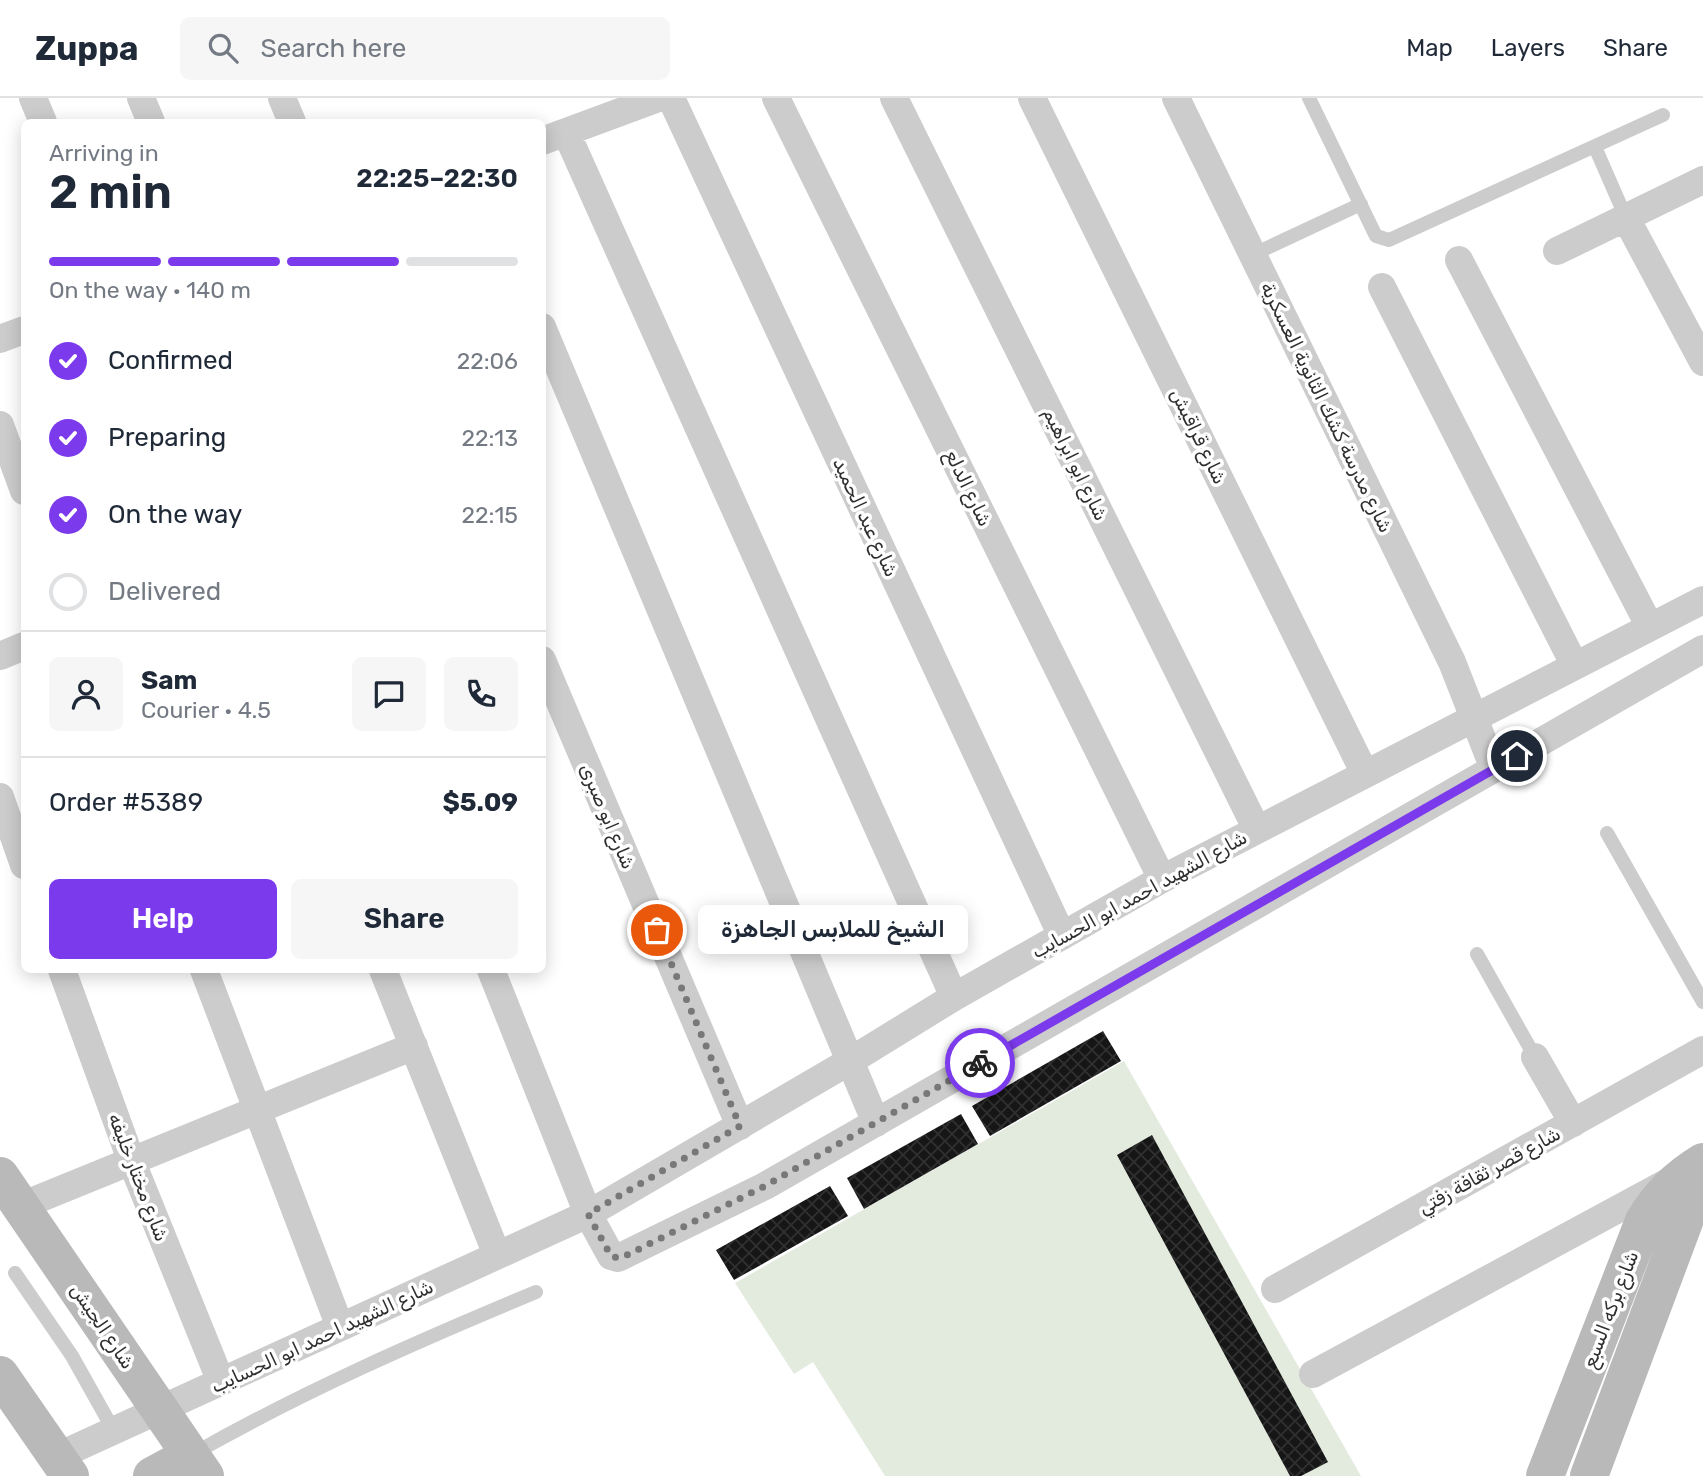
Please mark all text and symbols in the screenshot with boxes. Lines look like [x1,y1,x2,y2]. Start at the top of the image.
search box [180,17,670,80]
text: Zuppa [35,29,138,68]
icon: search [204,29,242,67]
text: Search here [260,33,406,64]
text: Map [1406,34,1453,62]
text: Layers [1491,34,1565,62]
text: Share [1603,34,1668,62]
text: Arriving in [49,139,159,167]
text: 22:25–22:30 [356,163,518,194]
text: 2 min [49,165,172,220]
text: On the way · 140 m [49,276,251,304]
street label: شارع مدرسة كشك الثانوية العسكرية [1254,278,1397,537]
icon: check [49,342,87,380]
text: Confirmed [108,345,233,376]
text: 22:06 [457,347,518,375]
street label: شارع قراقيش [1164,384,1232,489]
street label: شارع ابو ابراهيم [1037,404,1113,525]
icon: check [49,419,87,457]
text: Preparing [108,422,226,453]
text: 22:13 [461,424,518,452]
street label: شارع الدلع [938,446,997,531]
street label: شارع عبد الحميد [826,454,903,581]
icon: check [49,496,87,534]
text: On the way [108,499,242,530]
text: 22:15 [462,501,518,529]
text: Delivered [108,576,221,607]
button: person [49,657,123,731]
button: chat [352,657,426,731]
button: phone [444,657,518,731]
text: Sam [141,665,197,696]
text: Courier · 4.5 [141,696,271,724]
pin [1487,726,1547,786]
icon: home [1498,737,1536,775]
street label: شارع ابو صبرى [573,760,640,873]
text: Order #5389 [49,787,203,818]
text: $5.09 [442,787,518,818]
street label: شارع الشهيد احمد ابو الحسايب [1028,826,1252,965]
button: Help [49,879,277,959]
button: Share [291,879,518,959]
pin [627,900,687,960]
callout: الشيخ للملابس الجاهزة [699,906,968,954]
icon: bag [638,911,676,949]
text: الشيخ للملابس الجاهزة [721,915,945,943]
courier [945,1028,1015,1098]
icon: bike [961,1044,999,1082]
street label: شارع مختار خليفه [102,1110,173,1245]
street label: شارع قصر ثقافة زفتي [1414,1122,1566,1222]
street label: شارع بركه السبع [1578,1247,1645,1372]
street label: شارع الشهيد احمد ابو الحسايب [207,1275,438,1400]
street label: شارع الجيش [64,1279,139,1374]

